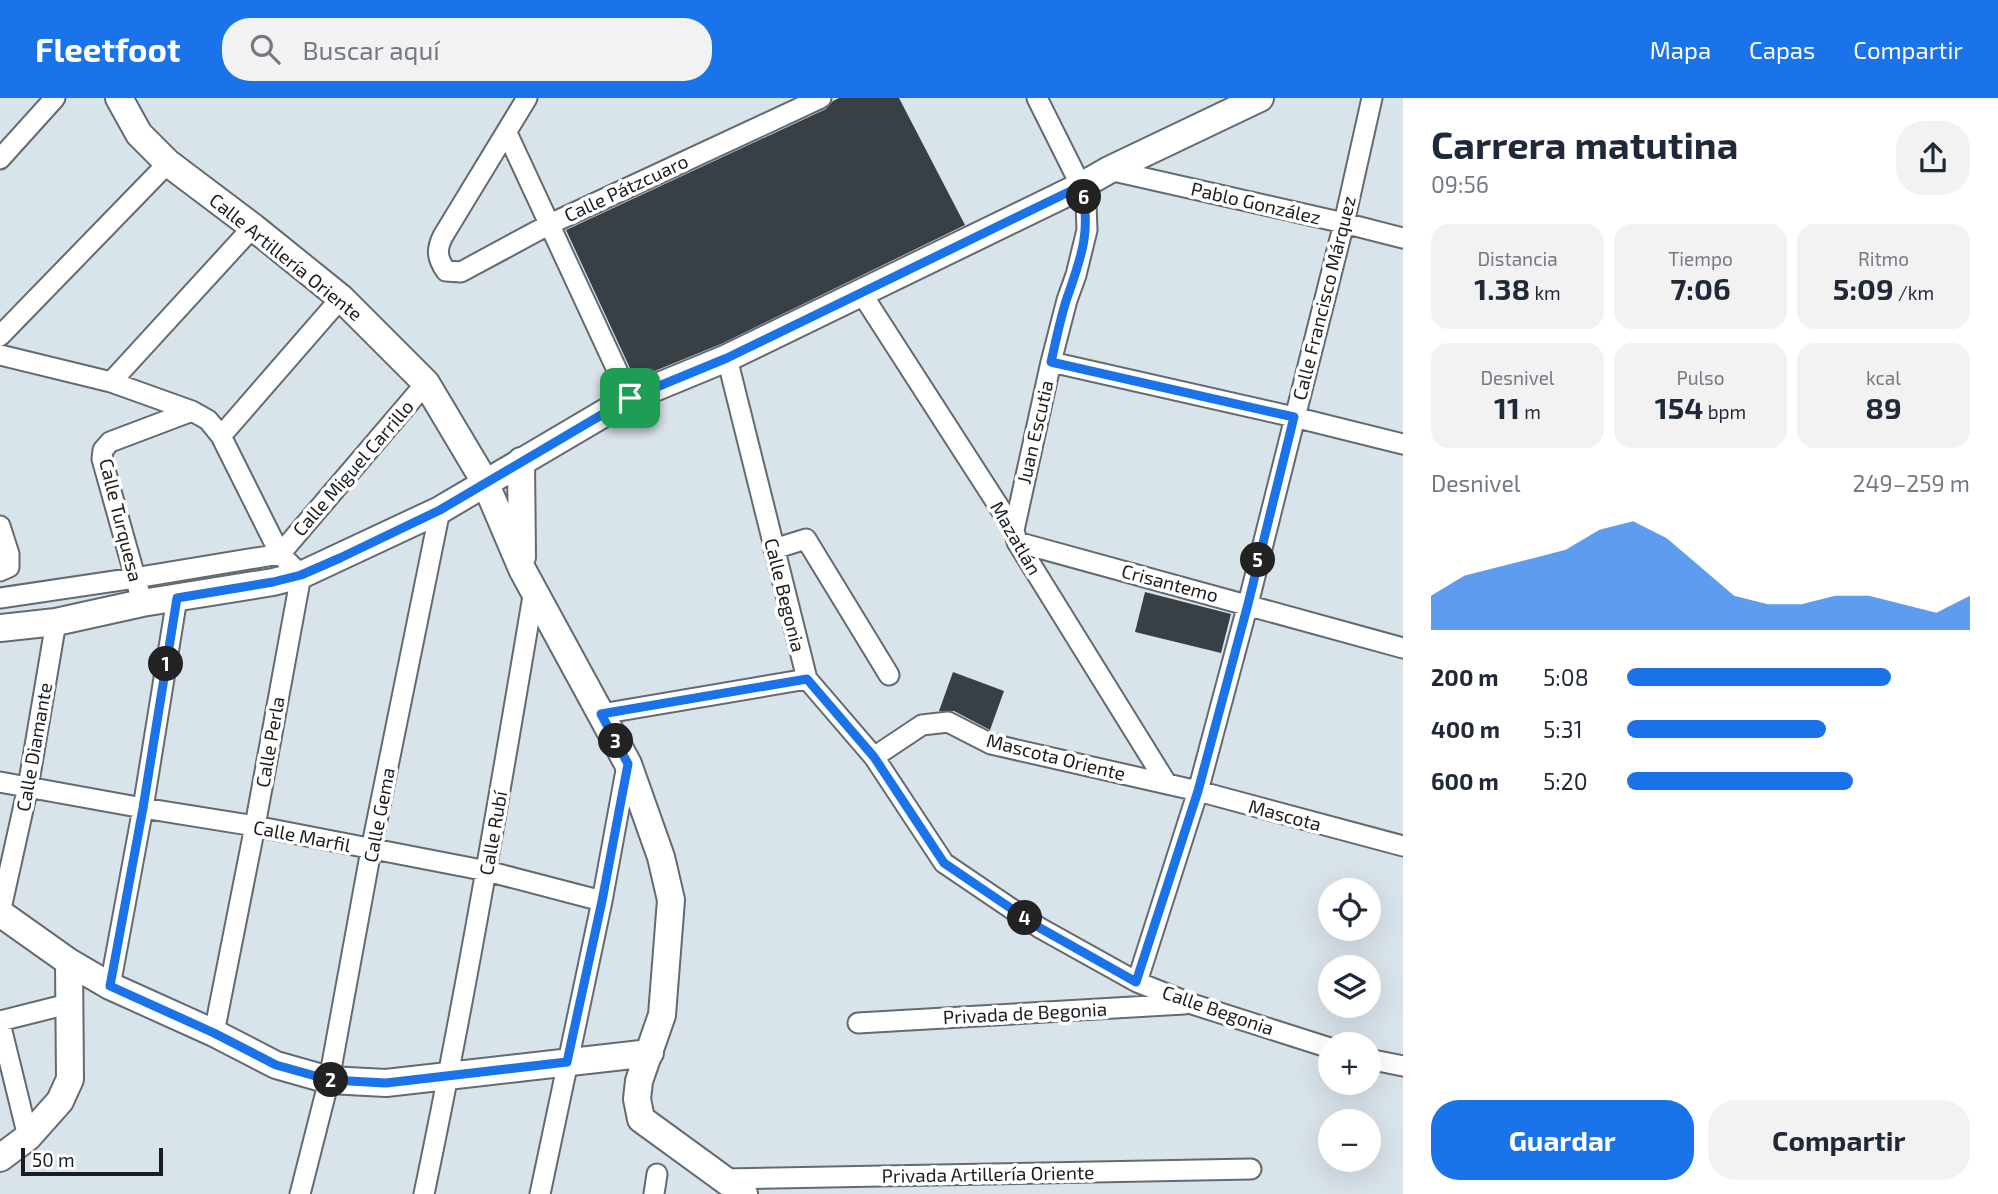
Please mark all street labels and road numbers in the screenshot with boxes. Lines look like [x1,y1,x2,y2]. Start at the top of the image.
street label: Calle Pátzcuaro [560,149,691,226]
street label: Pablo González [1189,176,1323,229]
street label: Calle Artillería Oriente [205,188,367,325]
street label: Calle Francisco Márquez [1287,193,1360,402]
street label: Juan Escutia [1011,378,1058,486]
street label: Calle Miguel Carrillo [287,395,418,540]
street label: Calle Turquesa [95,456,148,584]
street label: Mazatlán [986,497,1047,579]
street label: Calle Begonia [760,536,811,654]
street label: Crisantemo [1119,559,1221,606]
street label: Calle Diamante [11,681,56,813]
street label: Calle Perla [250,695,289,789]
street label: Mascota Oriente [984,728,1128,785]
street label: Calle Gema [358,765,399,864]
street label: Calle Rubí [474,788,511,877]
street label: Mascota [1246,794,1324,835]
street label: Calle Marfil [251,815,353,856]
street label: Calle Begonia [1159,980,1277,1039]
street label: Privada de Begonia [942,997,1108,1028]
street label: Privada Artillería Oriente [881,1160,1095,1187]

